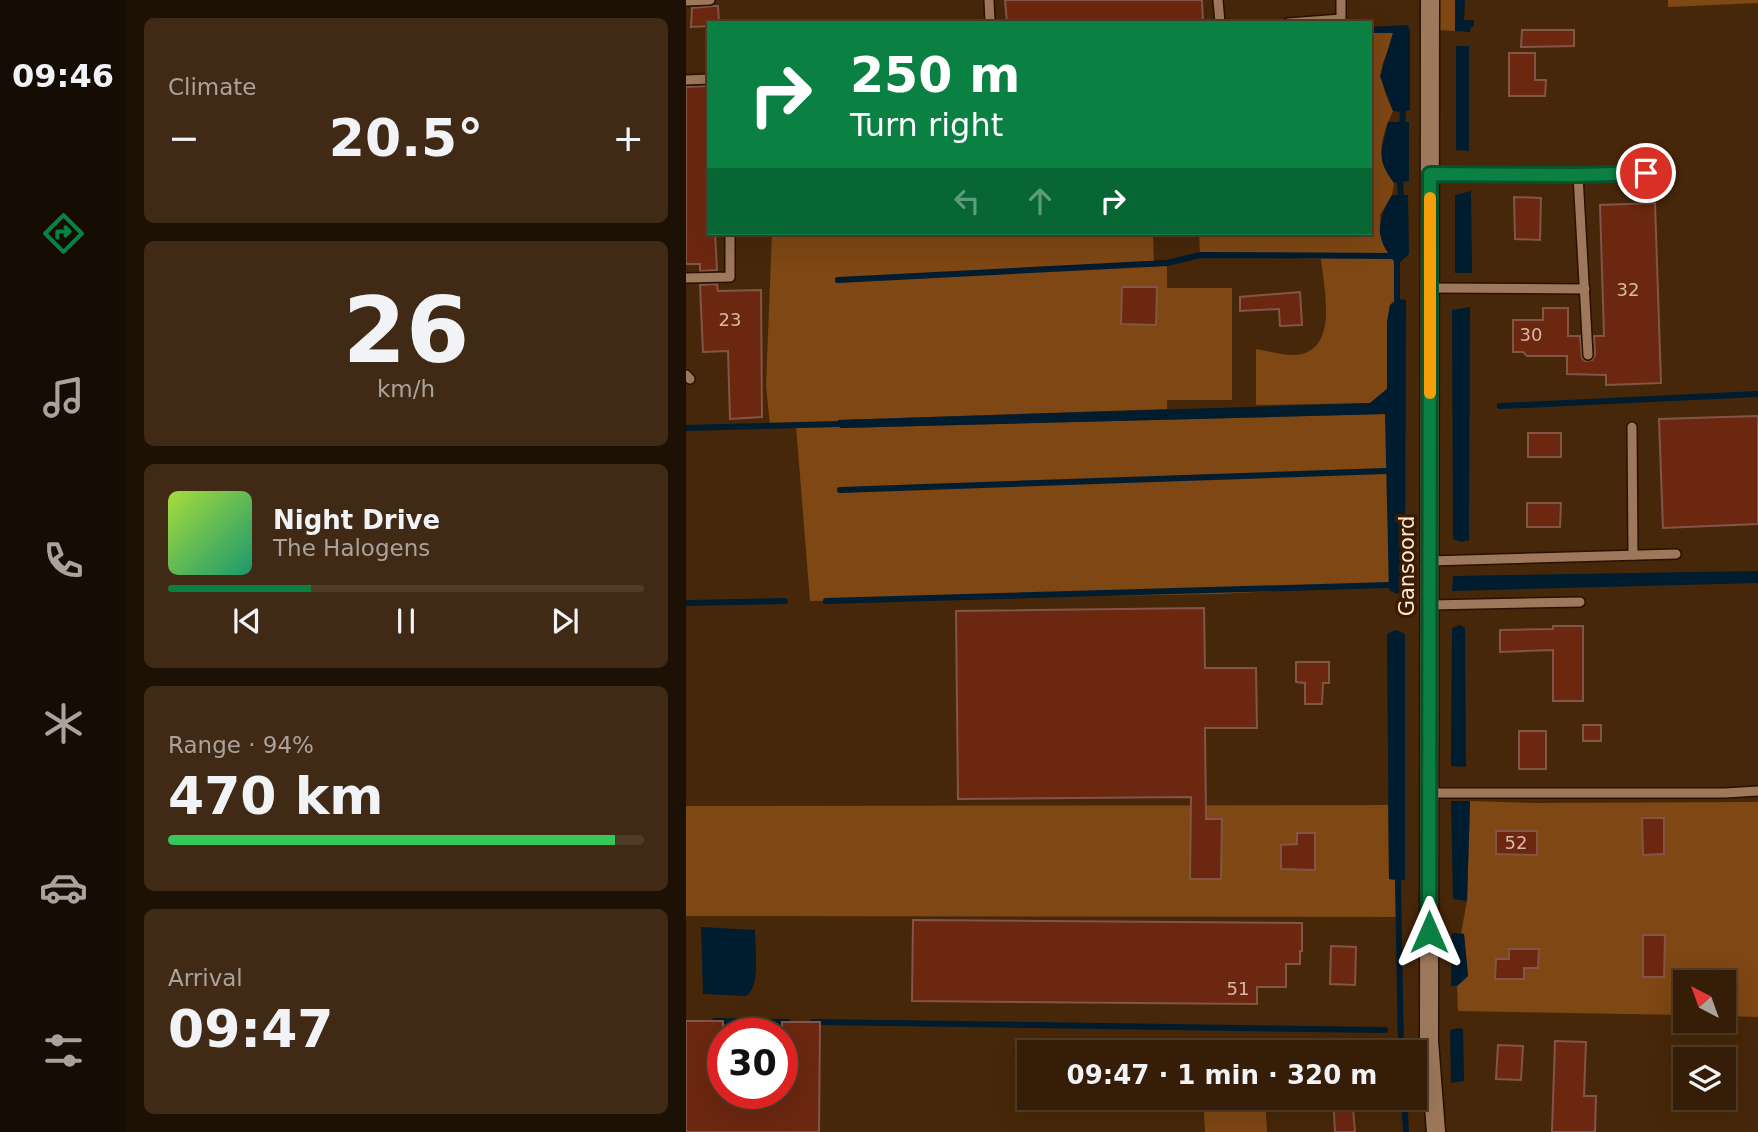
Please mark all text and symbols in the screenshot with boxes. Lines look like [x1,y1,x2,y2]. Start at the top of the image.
text: 250 m [850,47,1020,104]
icon: right [735,49,826,140]
text: 09:46 [12,57,114,95]
text: Climate [168,74,257,100]
text: Turn right [850,106,1003,144]
text: 20.5° [329,108,483,168]
text: − [168,116,200,160]
text: + [612,116,644,160]
pin [1616,143,1676,203]
icon: arrive [1627,154,1665,192]
icon: left [948,182,986,220]
icon: ahead [1021,182,1059,220]
icon: right [1094,182,1132,220]
icon: directions [39,209,88,258]
text: 26 [343,278,469,383]
house number: 32 [1617,279,1639,300]
house number: 23 [719,309,741,330]
house number: 30 [1520,324,1542,345]
icon: music [39,373,88,422]
text: km/h [377,376,435,402]
text: Night Drive [273,505,440,535]
street label: Gansoord [1395,516,1419,616]
text: The Halogens [273,535,430,561]
icon: phone [39,536,88,585]
icon: previous [228,602,266,640]
icon: pause [387,602,425,640]
icon: next [546,602,584,640]
icon: climate [39,699,88,748]
text: Range · 94% [168,732,314,758]
text: 470 km [168,766,383,826]
house number: 52 [1505,832,1527,853]
icon: car [39,863,88,912]
position arrow [1392,895,1466,969]
text: Arrival [168,965,243,991]
north arrow [1673,970,1736,1032]
map controls [1673,970,1736,1110]
house number: 51 [1227,978,1249,999]
text: 09:47 [168,999,334,1059]
speed limit sign: 30 [707,1018,798,1109]
icon: filters [39,1026,88,1075]
button: layers [1673,1047,1736,1110]
text: 09:47 · 1 min · 320 m [1067,1060,1377,1090]

